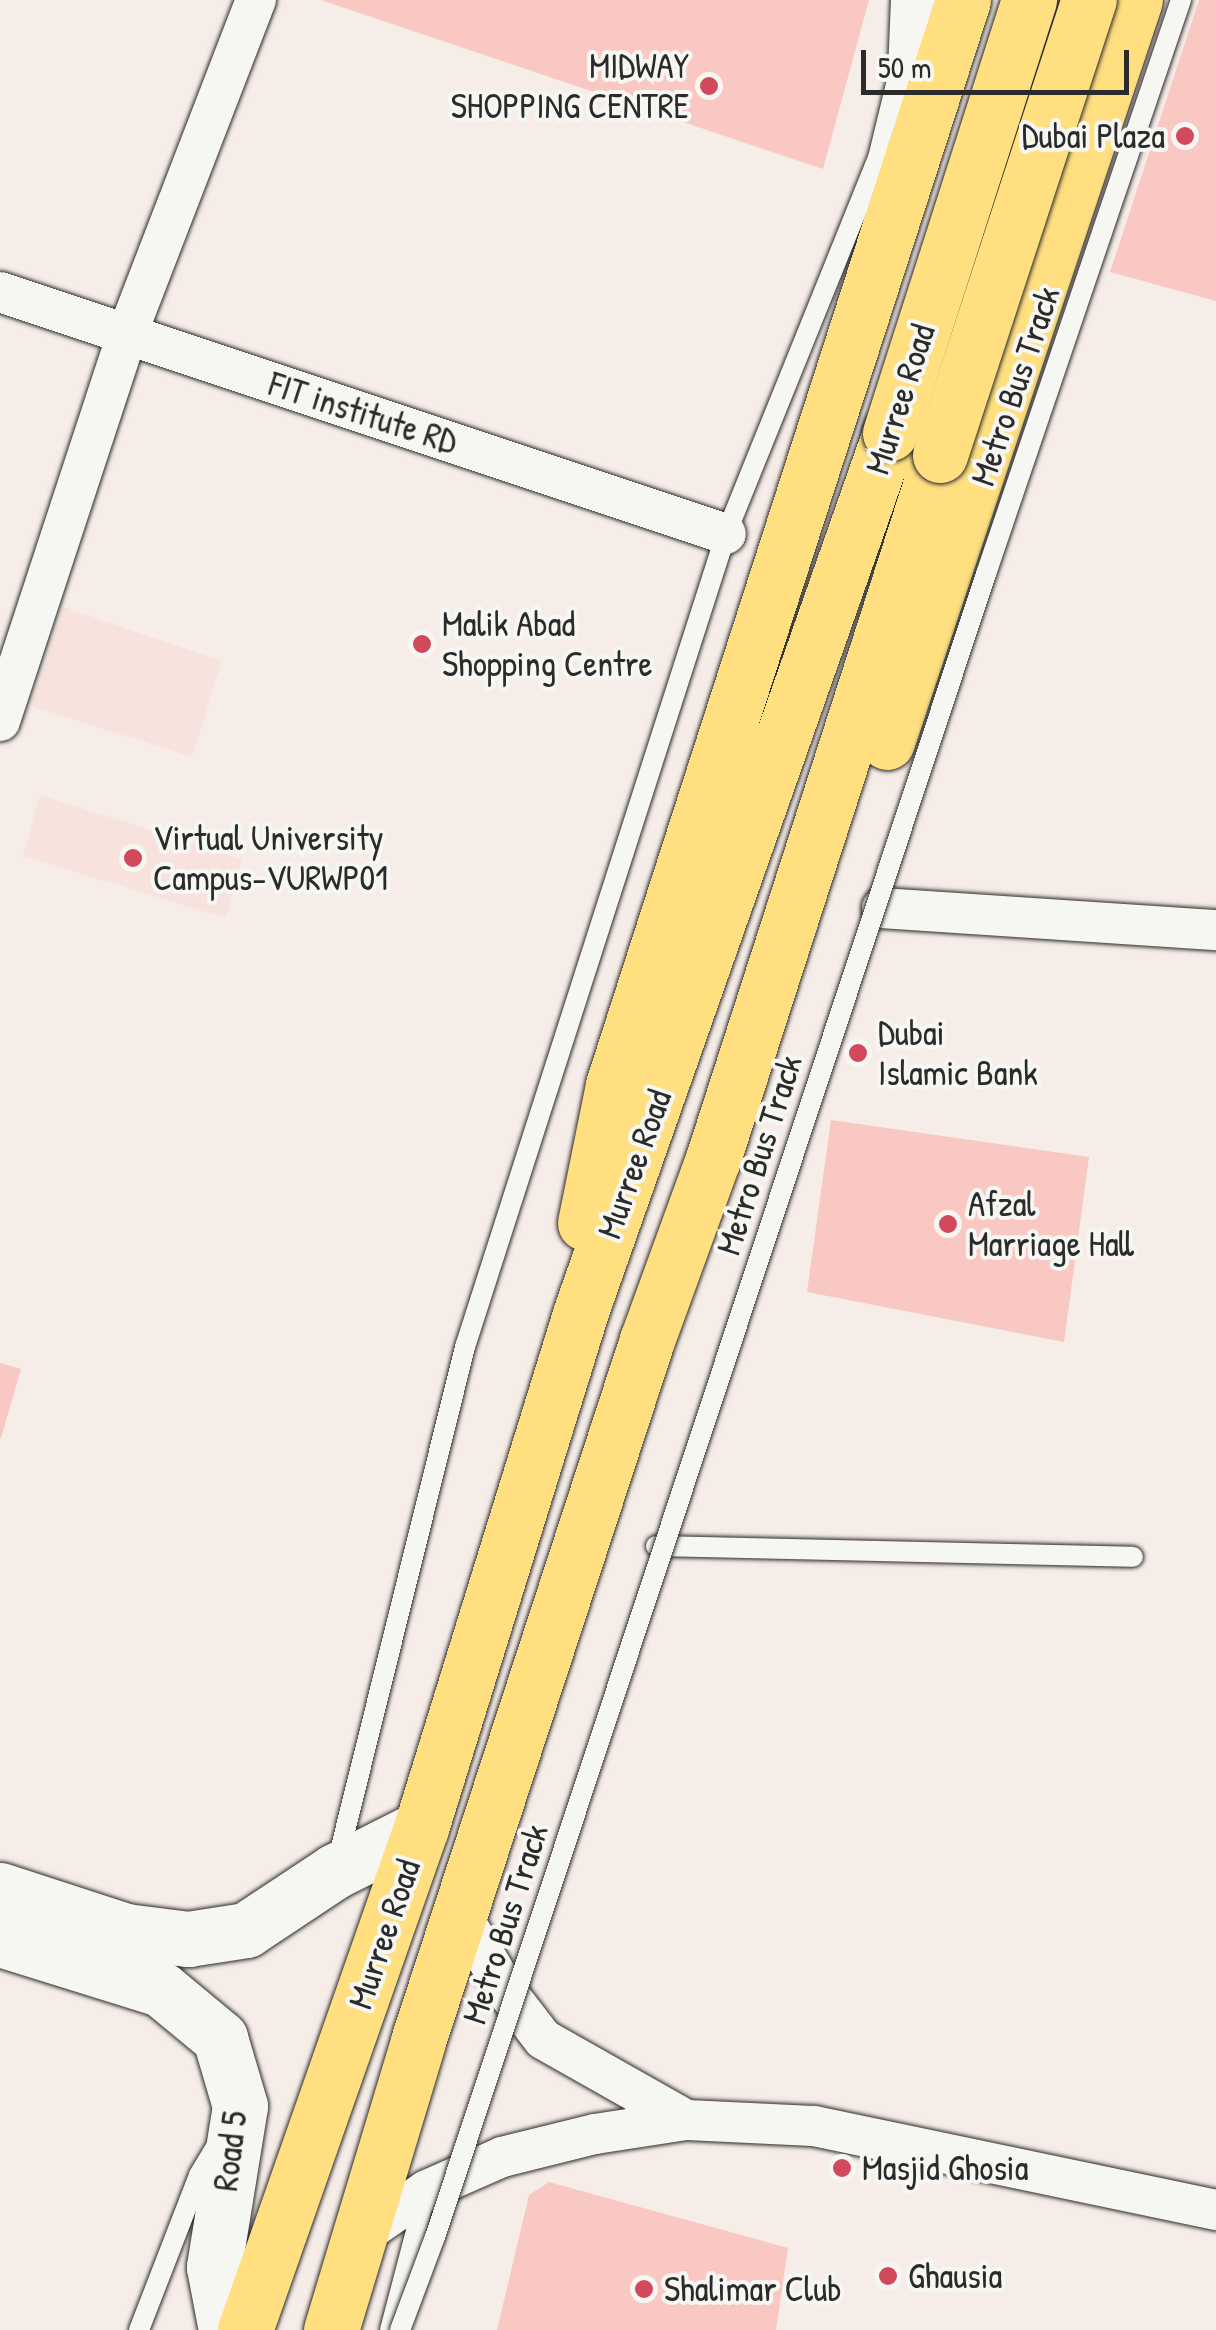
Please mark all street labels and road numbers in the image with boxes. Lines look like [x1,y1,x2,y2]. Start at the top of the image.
street label: Metro Bus Track [961,281,1069,491]
street label: Murree Road [856,319,944,479]
street label: FIT institute RD [264,363,462,463]
street label: Metro Bus Track [707,1050,811,1260]
street label: Murree Road [588,1084,680,1244]
street label: Metro Bus Track [453,1819,557,2029]
street label: Murree Road [339,1854,429,2014]
street label: Road 5 [204,2109,256,2193]

